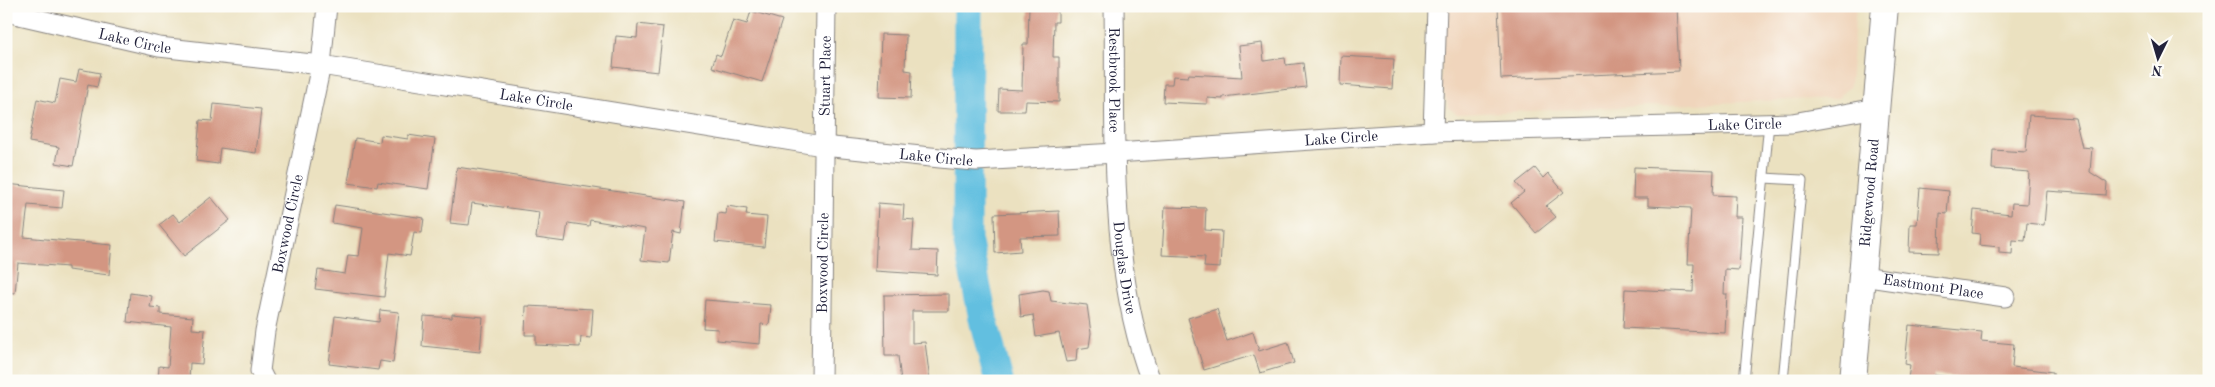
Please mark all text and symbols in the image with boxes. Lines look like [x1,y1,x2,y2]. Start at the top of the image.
street label: Lake Circle [97,27,172,57]
street label: Restbrook Place [1105,27,1121,133]
north arrow [2132,32,2182,82]
street label: Stuart Place [819,35,835,117]
text: N [2151,62,2163,77]
street label: Lake Circle [498,88,574,115]
street label: Lake Circle [1708,117,1782,134]
street label: Lake Circle [1304,130,1379,150]
street label: Ridgewood Road [1858,138,1883,248]
street label: Lake Circle [898,148,973,170]
street label: Boxwood Circle [271,173,307,275]
street label: Boxwood Circle [816,212,832,314]
street label: Douglas Drive [1109,221,1137,316]
street label: Eastmont Place [1882,273,1984,303]

